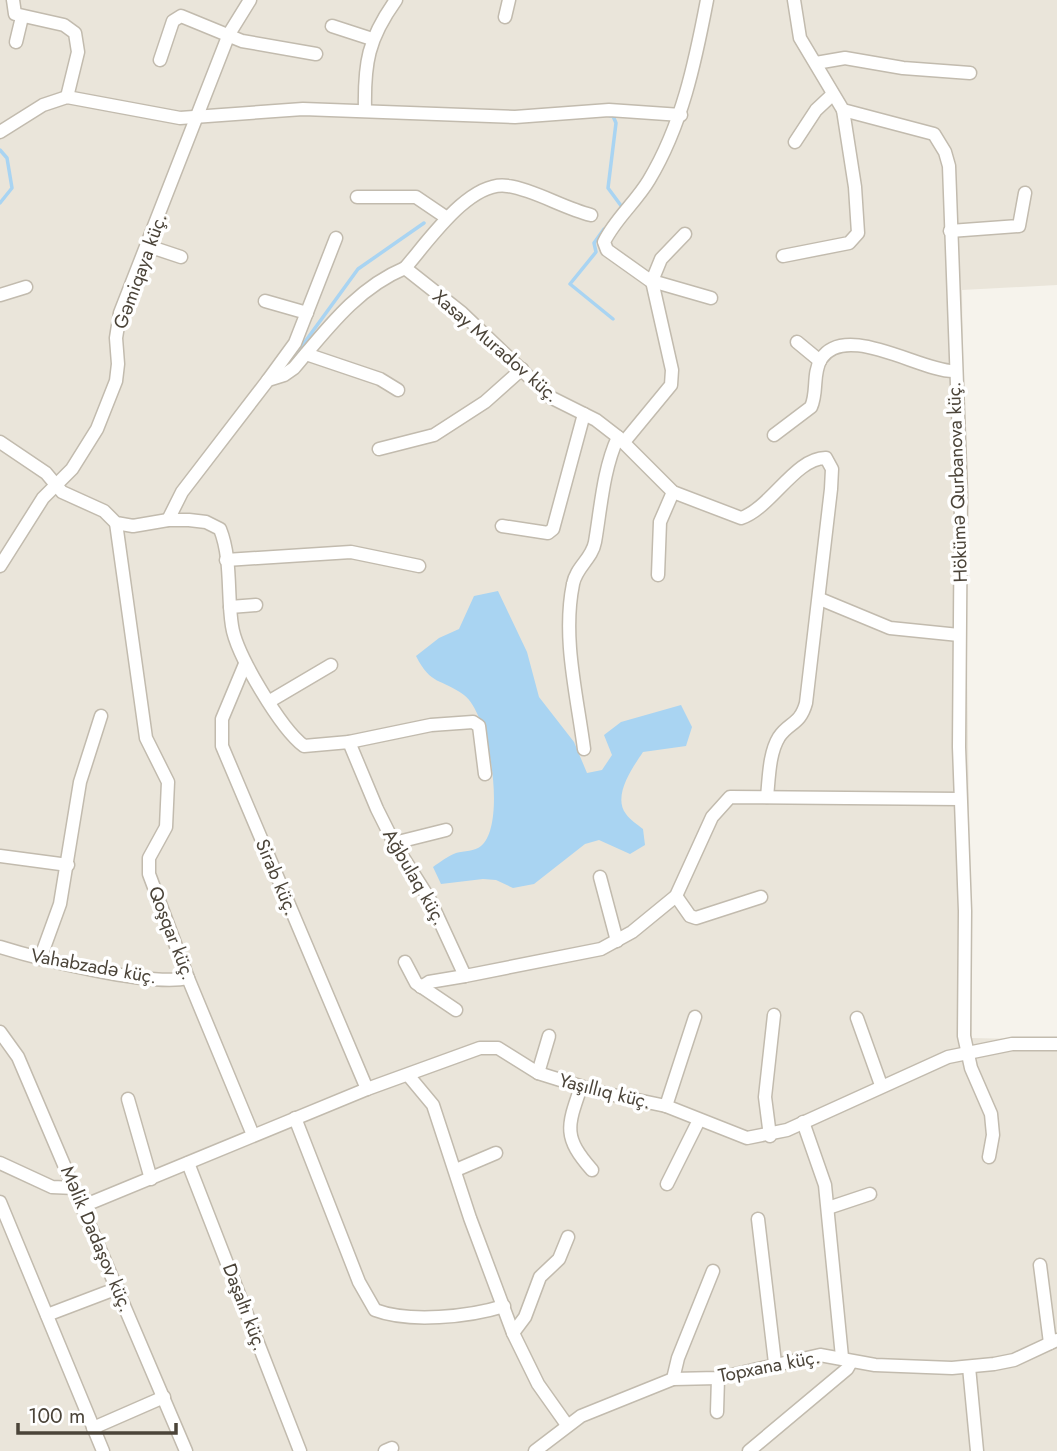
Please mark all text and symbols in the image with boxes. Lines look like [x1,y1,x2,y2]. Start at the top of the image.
street label: Gəmiqaya küç. [107,209,173,333]
street label: Xasay Muradov küç. [427,283,565,409]
street label: Hökümə Qurbanova küç. [940,381,974,583]
street label: Ağbulaq küç. [376,824,454,930]
street label: Sirab küç. [249,835,305,919]
street label: Qoşqar küç. [142,882,202,984]
street label: Vahabzadə küç. [29,942,159,990]
street label: Yaşıllıq küç. [556,1067,654,1115]
street label: Məlik Dadaşov küç. [54,1162,140,1316]
street label: Daşaltı küç. [216,1259,274,1355]
street label: Topxana küç. [716,1343,822,1389]
scale bar [18,1392,175,1436]
text: 100 m [28,1401,85,1431]

